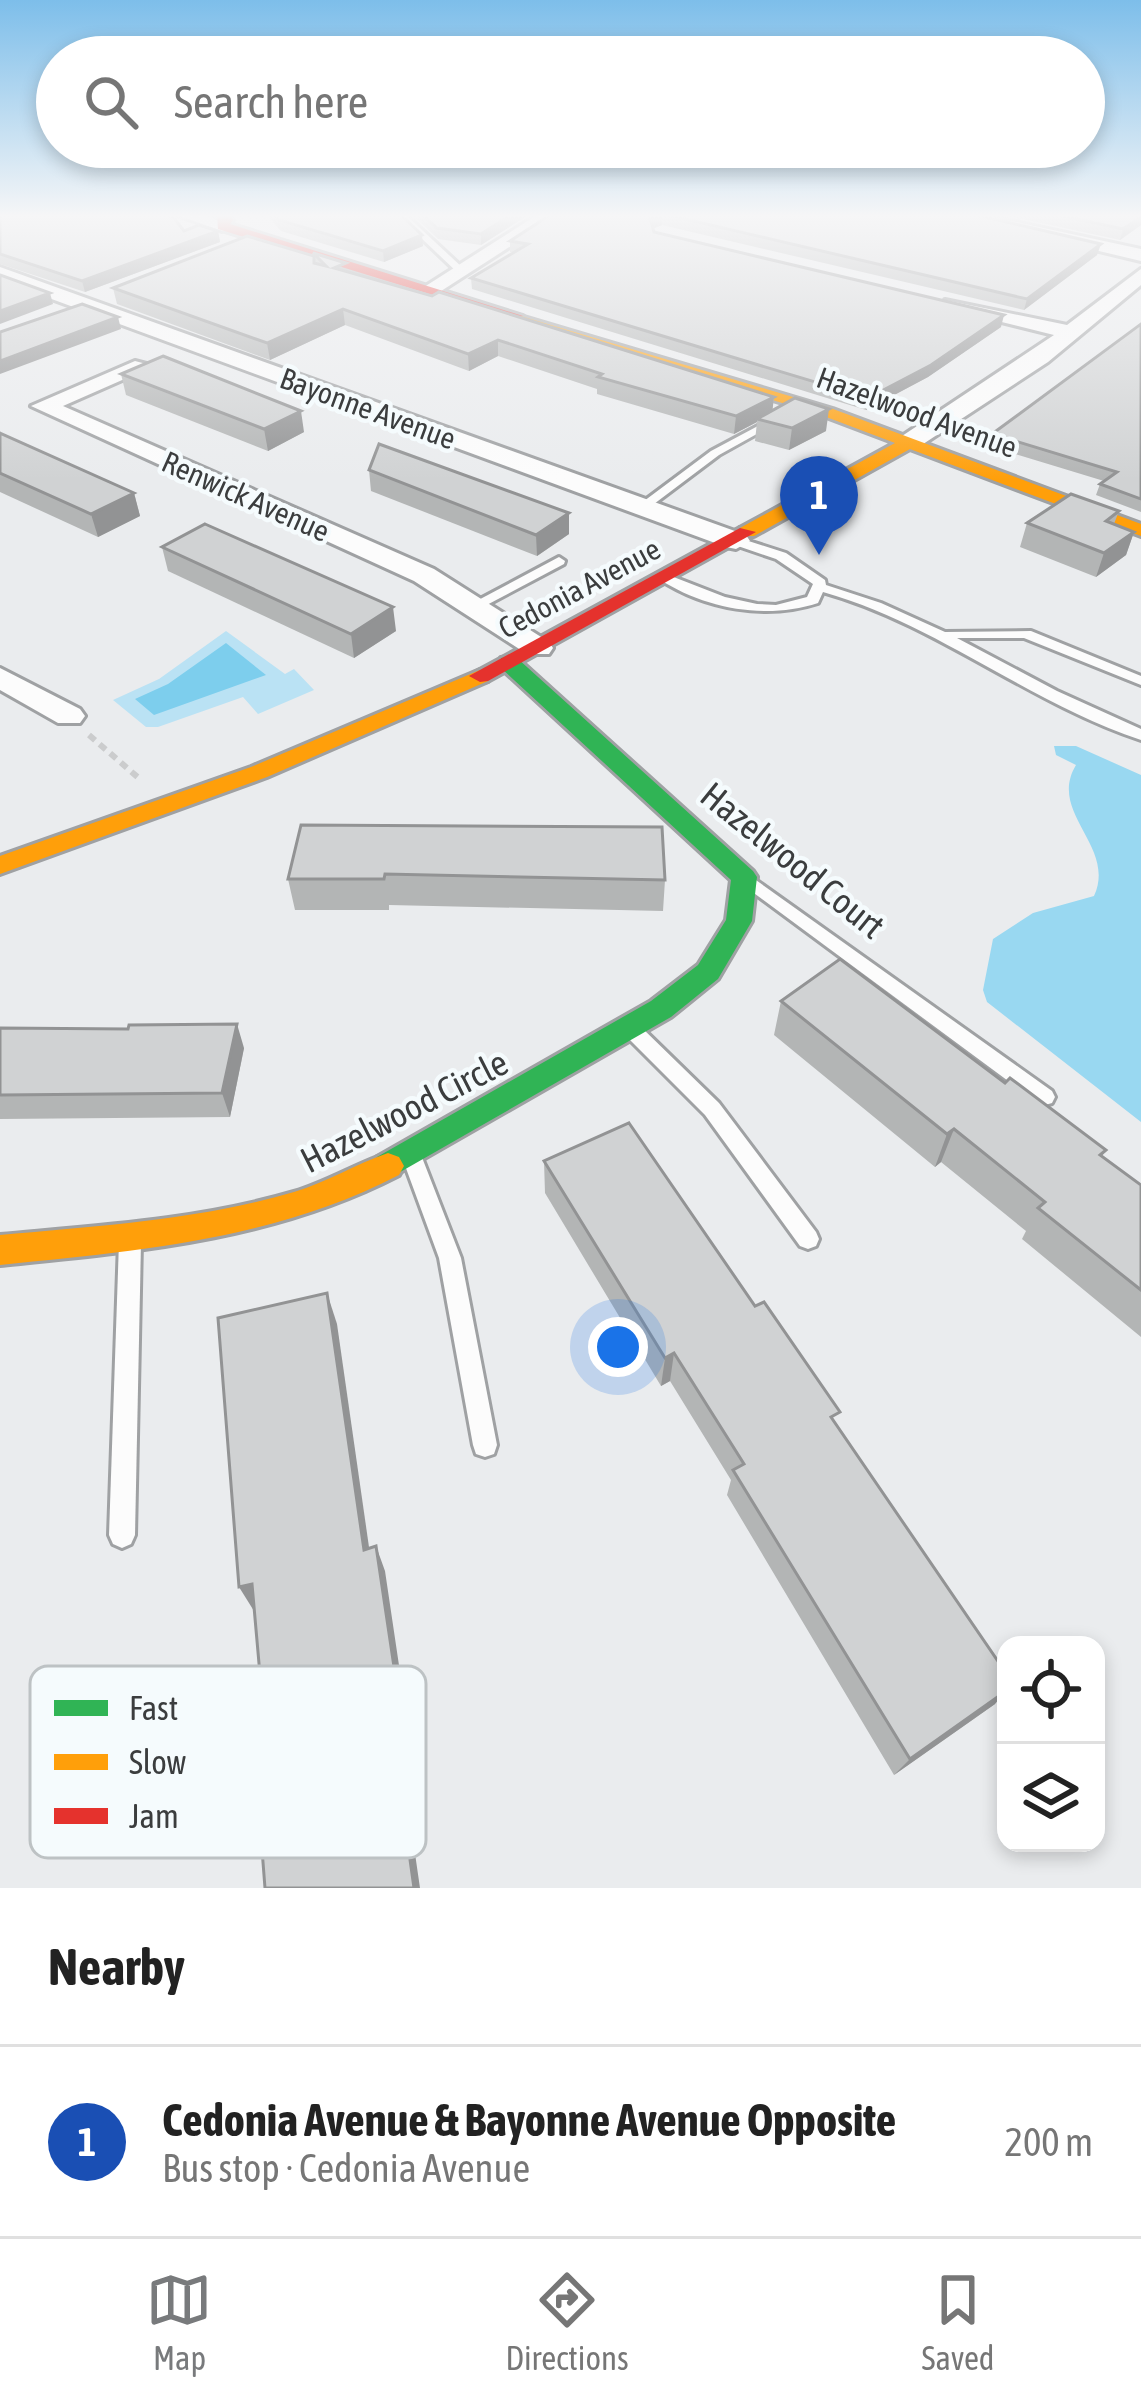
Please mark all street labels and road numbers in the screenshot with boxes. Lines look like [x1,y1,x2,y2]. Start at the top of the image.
street label: Hazelwood Avenue [812,360,1022,464]
street label: Bayonne Avenue [276,361,460,455]
street label: Renwick Avenue [157,444,335,548]
street label: Cedonia Avenue [493,531,665,645]
street label: Hazelwood Court [693,773,893,947]
street label: Hazelwood Circle [293,1041,515,1181]

